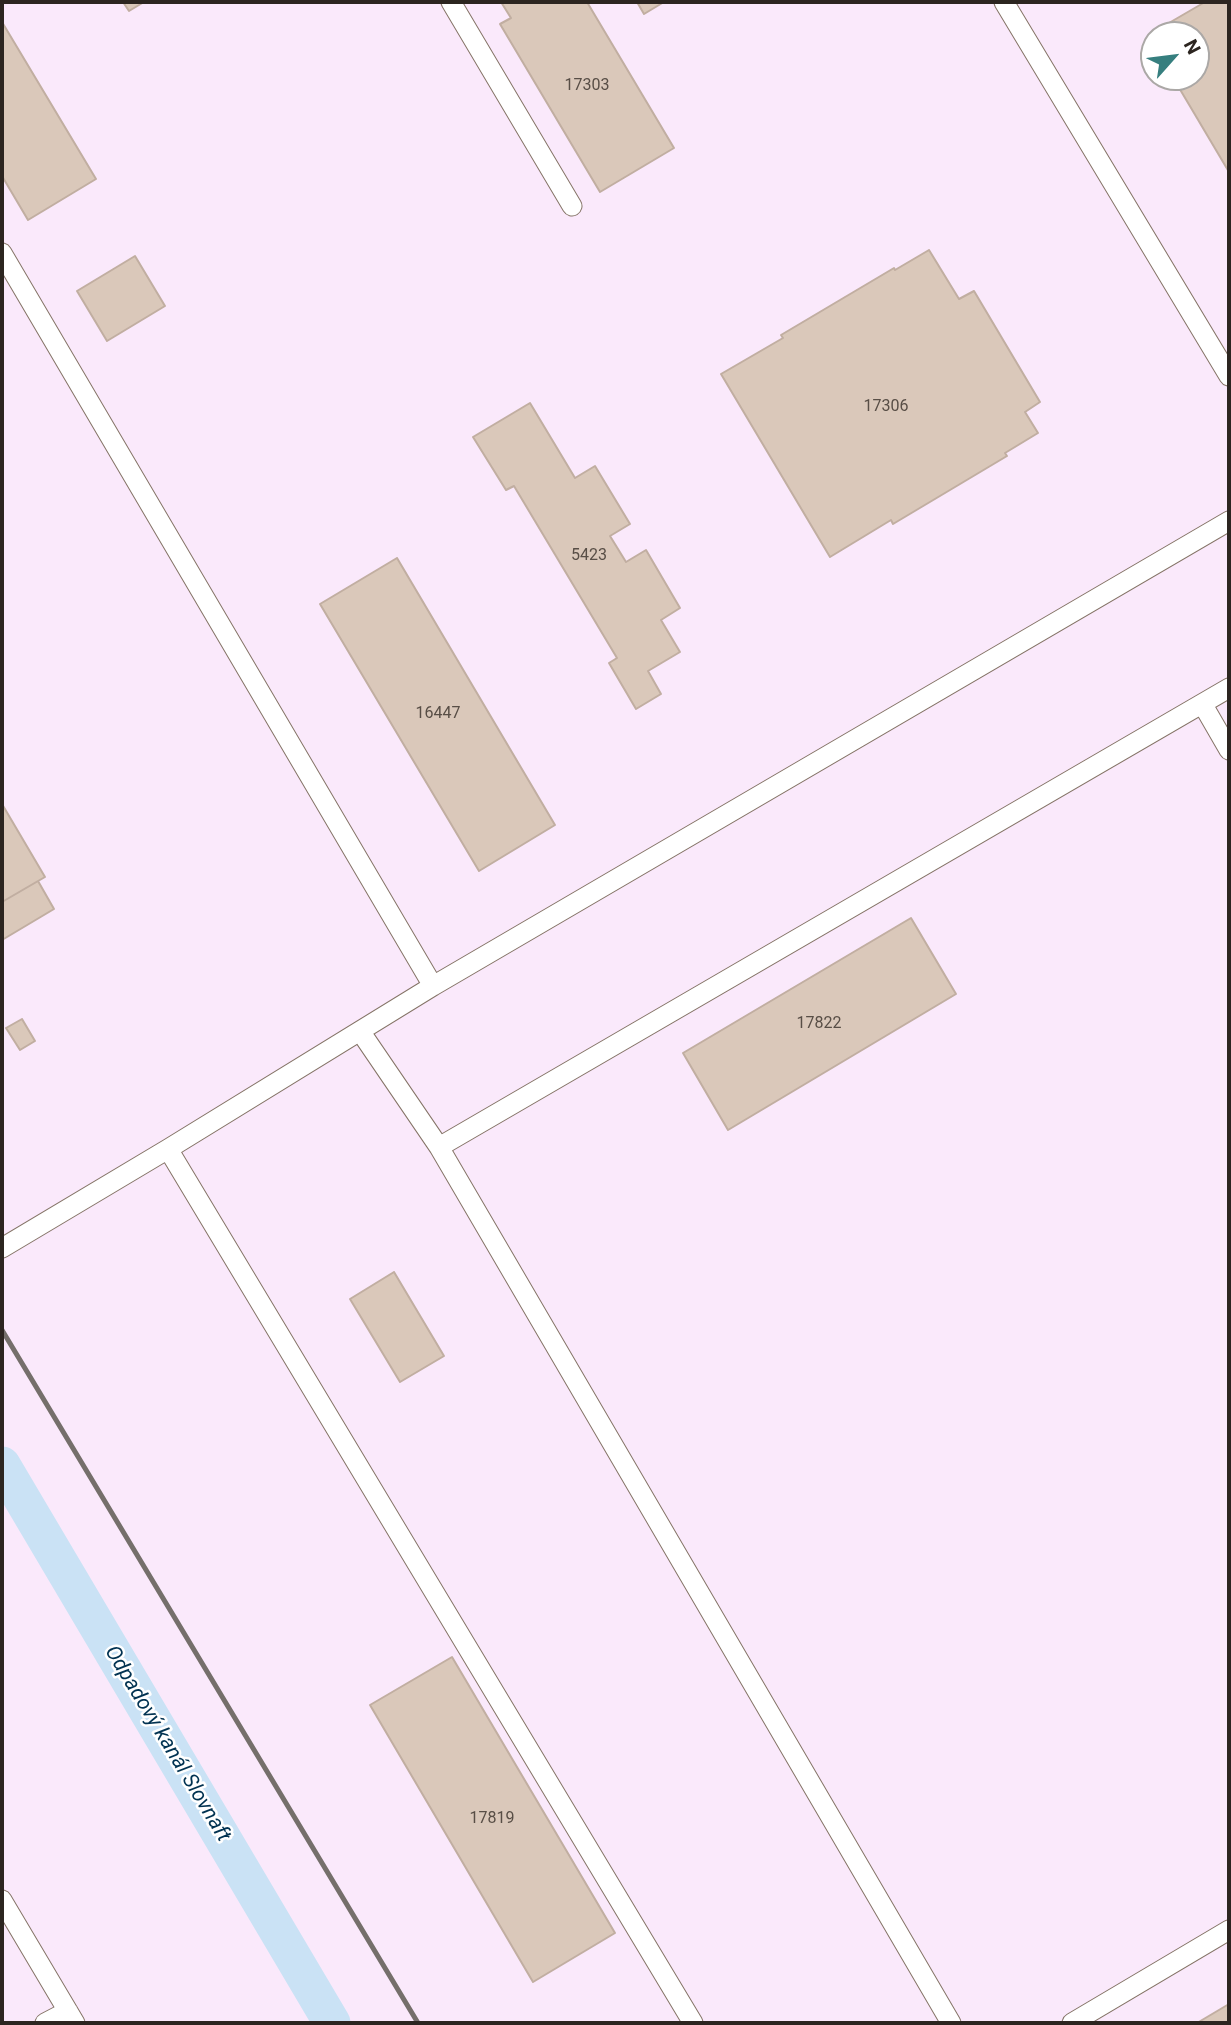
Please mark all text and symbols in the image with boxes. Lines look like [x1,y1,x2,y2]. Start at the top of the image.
north arrow [1140,21,1210,91]
text: N [1179,36,1206,58]
house number: 17303 [565,76,609,96]
house number: 17306 [864,397,908,417]
house number: 5423 [571,546,607,566]
house number: 16447 [416,704,460,724]
house number: 17822 [797,1014,841,1034]
water label: Odpadový kanál Slovnaft [99,1642,235,1846]
house number: 17819 [470,1809,514,1829]

